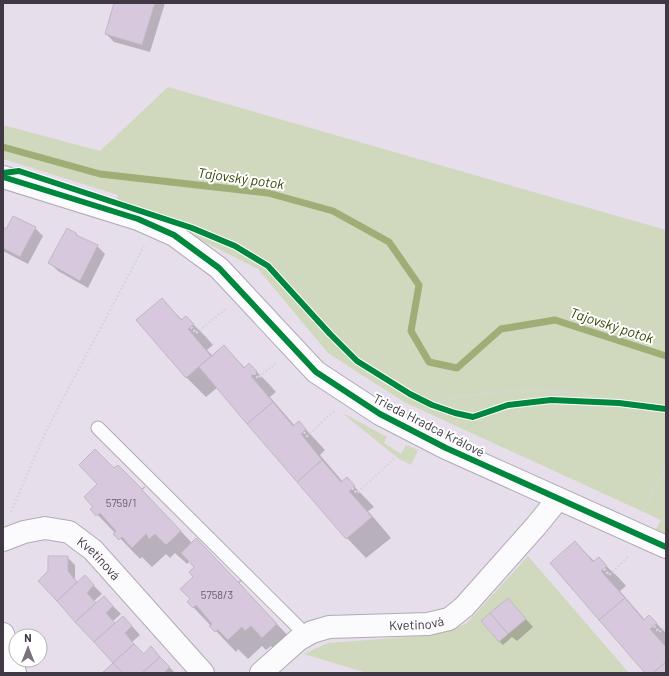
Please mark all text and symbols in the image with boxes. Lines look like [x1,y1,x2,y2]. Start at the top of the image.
water label: Tajovský potok [197,164,285,192]
water label: Tajovský potok [568,304,656,347]
street label: Trieda Hradca Králové [371,390,487,460]
house number: 5759/1 [106,496,136,509]
street label: Kvetinová [74,533,124,583]
house number: 5758/3 [201,588,233,601]
street label: Kvetinová [389,613,445,633]
north arrow [8,628,48,668]
text: N [24,631,32,644]

